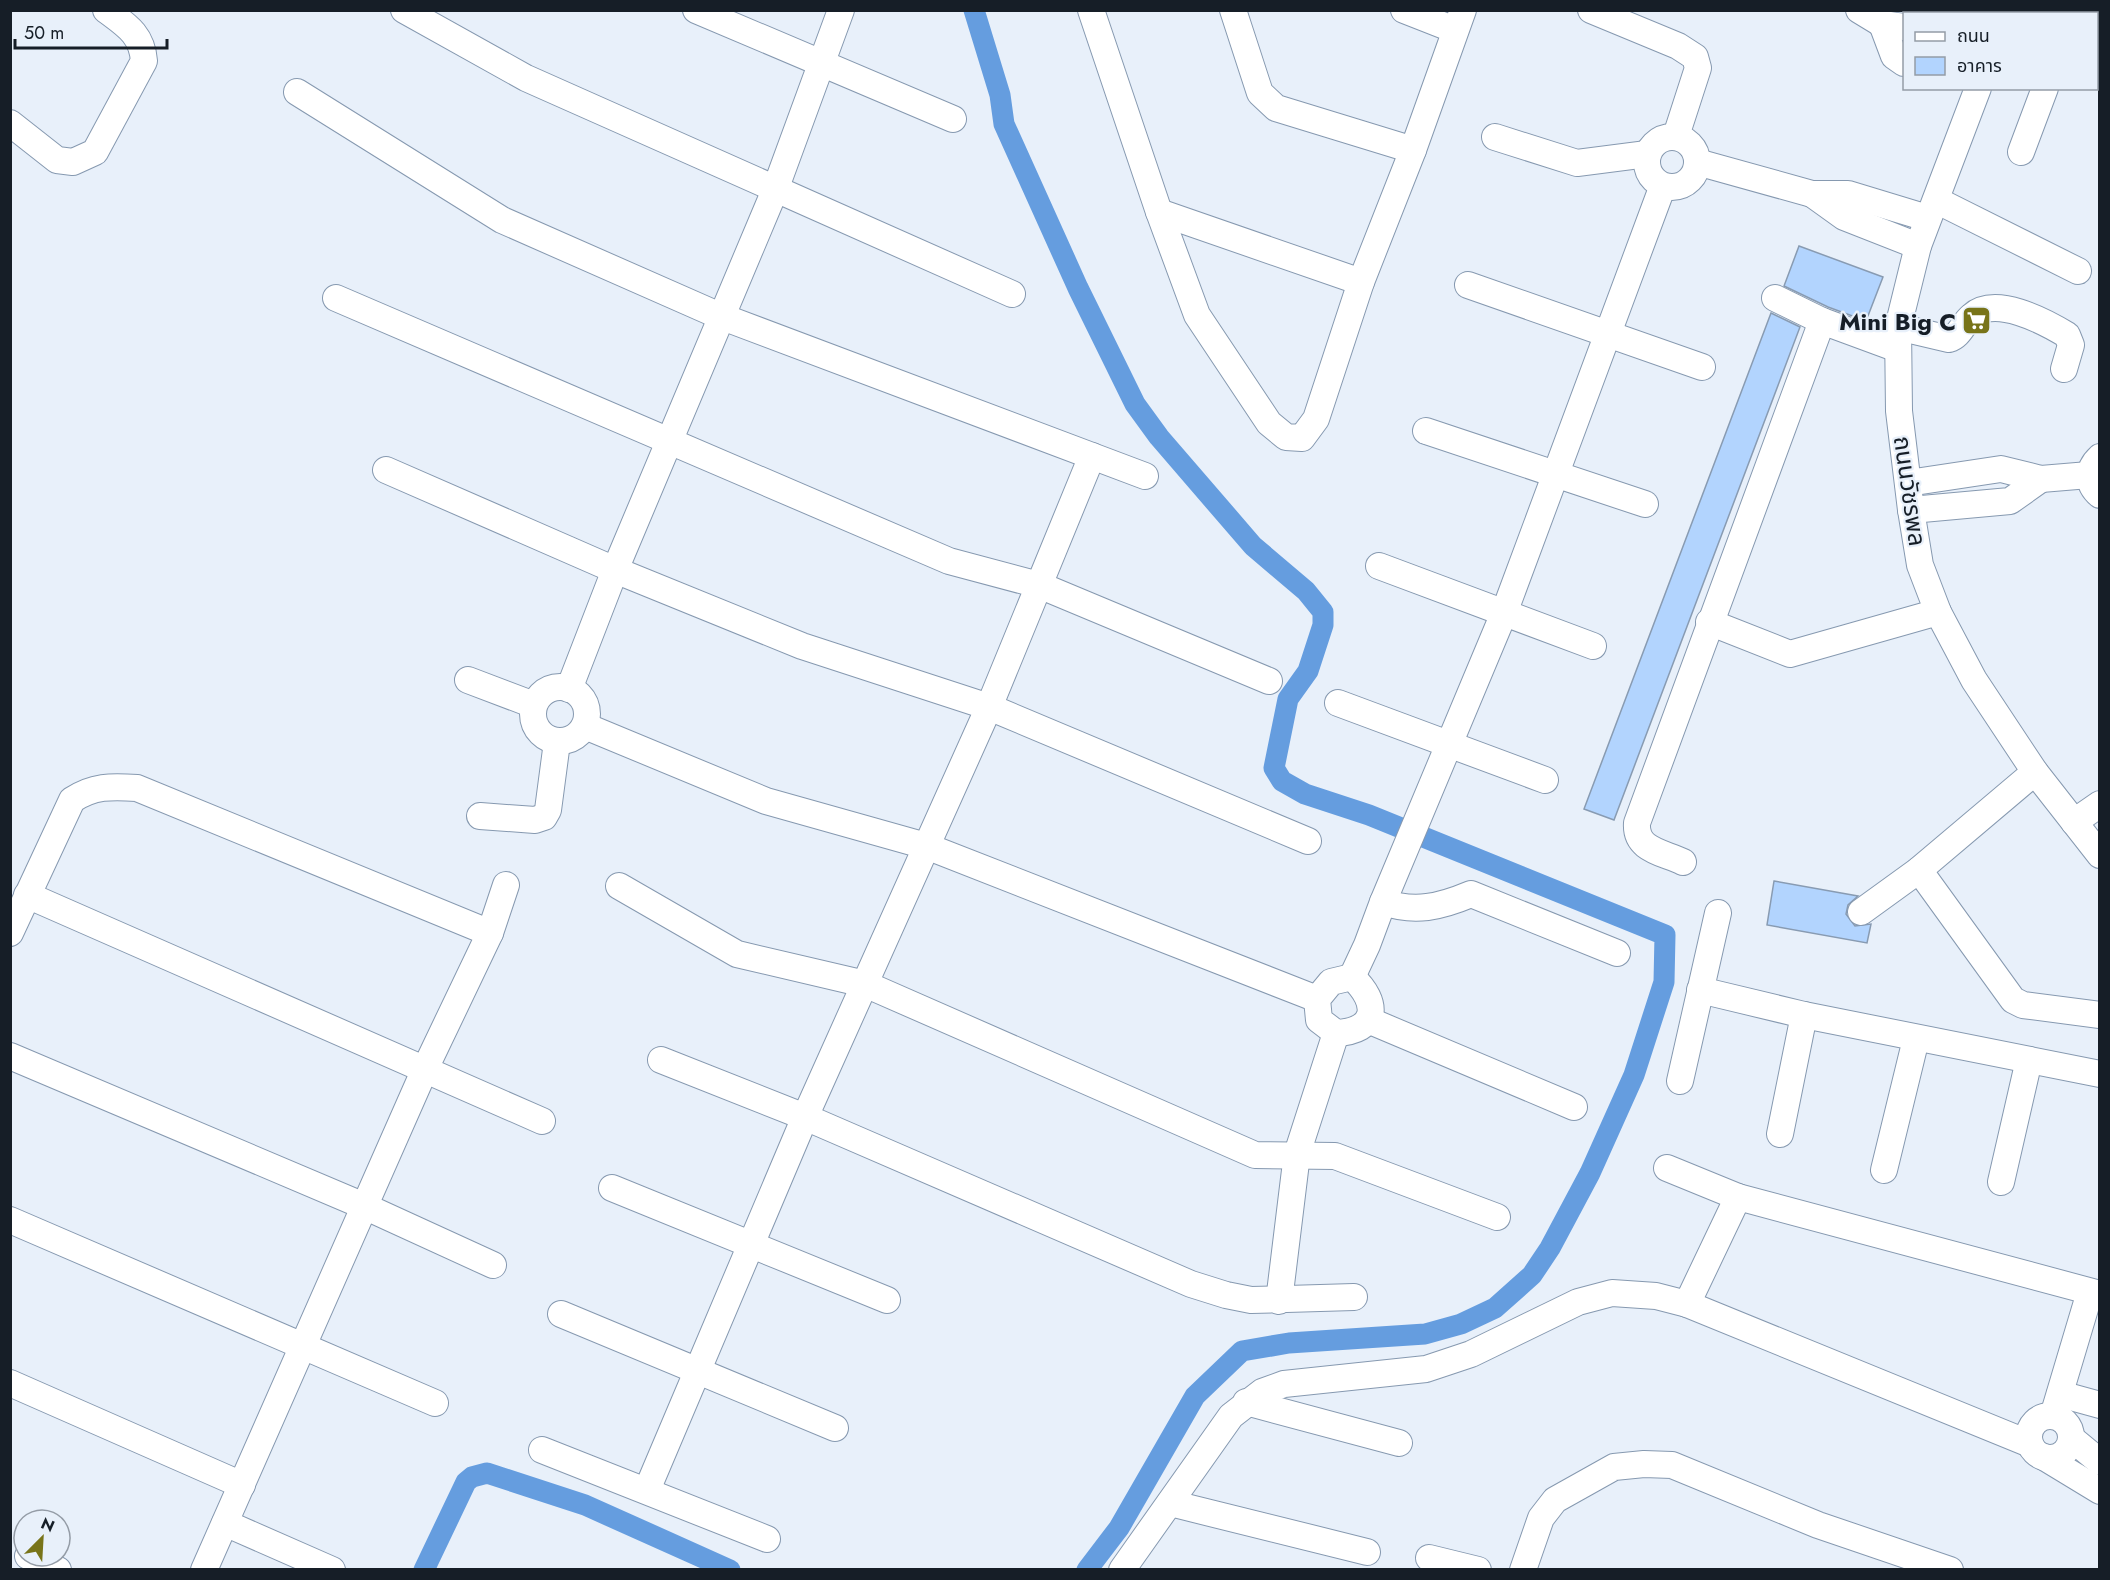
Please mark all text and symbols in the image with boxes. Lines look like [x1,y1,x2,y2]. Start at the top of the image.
scale bar [15,12,166,50]
legend [1903,12,2098,90]
text: 50 m [24,20,64,46]
text: ถนน [1957,23,1990,49]
text: อาคาร [1957,53,2002,79]
place label: Mini Big C [1839,304,1956,339]
supermarket icon: Mini Big C [1961,305,1993,337]
street label: ถนนวัชรพล [1885,434,1935,548]
north arrow [12,1508,72,1568]
text: N [37,1512,58,1538]

